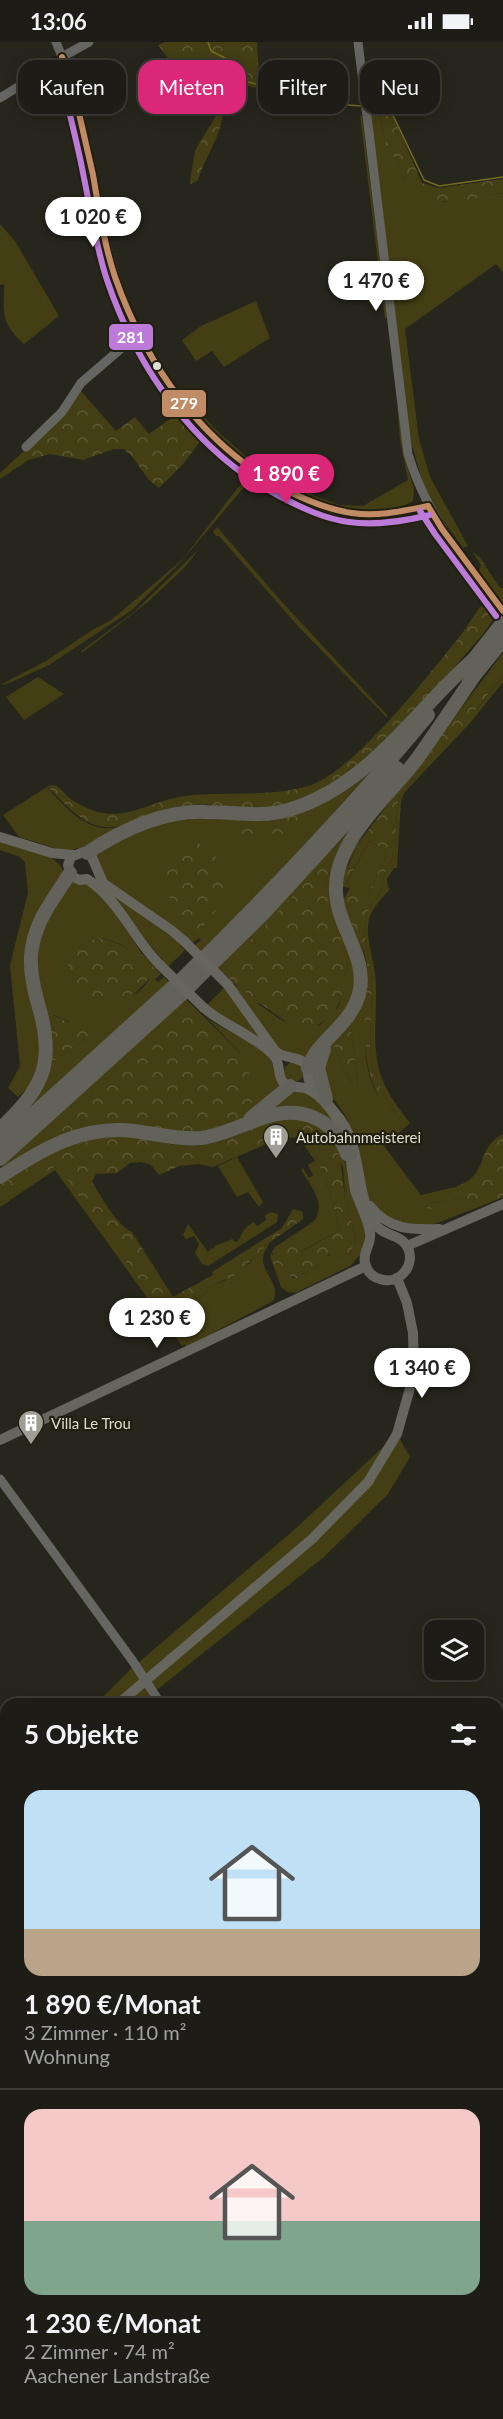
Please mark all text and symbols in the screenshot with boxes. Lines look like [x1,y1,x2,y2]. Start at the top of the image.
text: 13:06 [30,8,87,35]
chip: Kaufen [18,60,126,114]
chip: Mieten [138,60,246,114]
chip: Filter [258,60,348,114]
chip: Neu [360,60,440,114]
pin: 1 020 € [38,197,148,248]
text: 1 020 € [59,204,127,228]
pin: 1 470 € [321,261,431,312]
text: 1 470 € [342,268,410,292]
line badge: 281 [108,323,154,351]
text: 281 [117,327,145,346]
unlabelled marker [151,360,163,372]
line badge: 279 [161,389,207,418]
text: 279 [170,393,198,412]
pin: 1 890 € [231,454,341,505]
text: 1 890 € [252,461,320,485]
building icon: Autobahnmeisterei [261,1122,291,1160]
place label: Autobahnmeisterei [296,1128,421,1146]
pin: 1 230 € [102,1298,212,1349]
text: 1 230 € [123,1305,191,1329]
pin: 1 340 € [367,1348,477,1399]
text: 1 340 € [388,1355,456,1379]
building icon: Villa Le Trou [16,1408,46,1446]
place label: Villa Le Trou [51,1414,131,1432]
map controls [424,1620,484,1680]
button: layers [424,1620,484,1680]
text: 5 Objekte [24,1718,139,1750]
icon: filters [447,1718,480,1751]
icon: home [198,1829,306,1937]
text: 1 890 €/Monat [24,1988,201,2020]
text: 3 Zimmer · 110 m² [24,2020,186,2044]
text: Wohnung [24,2044,110,2068]
icon: home [198,2148,306,2256]
text: 1 230 €/Monat [24,2307,201,2339]
text: 2 Zimmer · 74 m² [24,2339,175,2363]
text: Aachener Landstraße [24,2363,210,2387]

